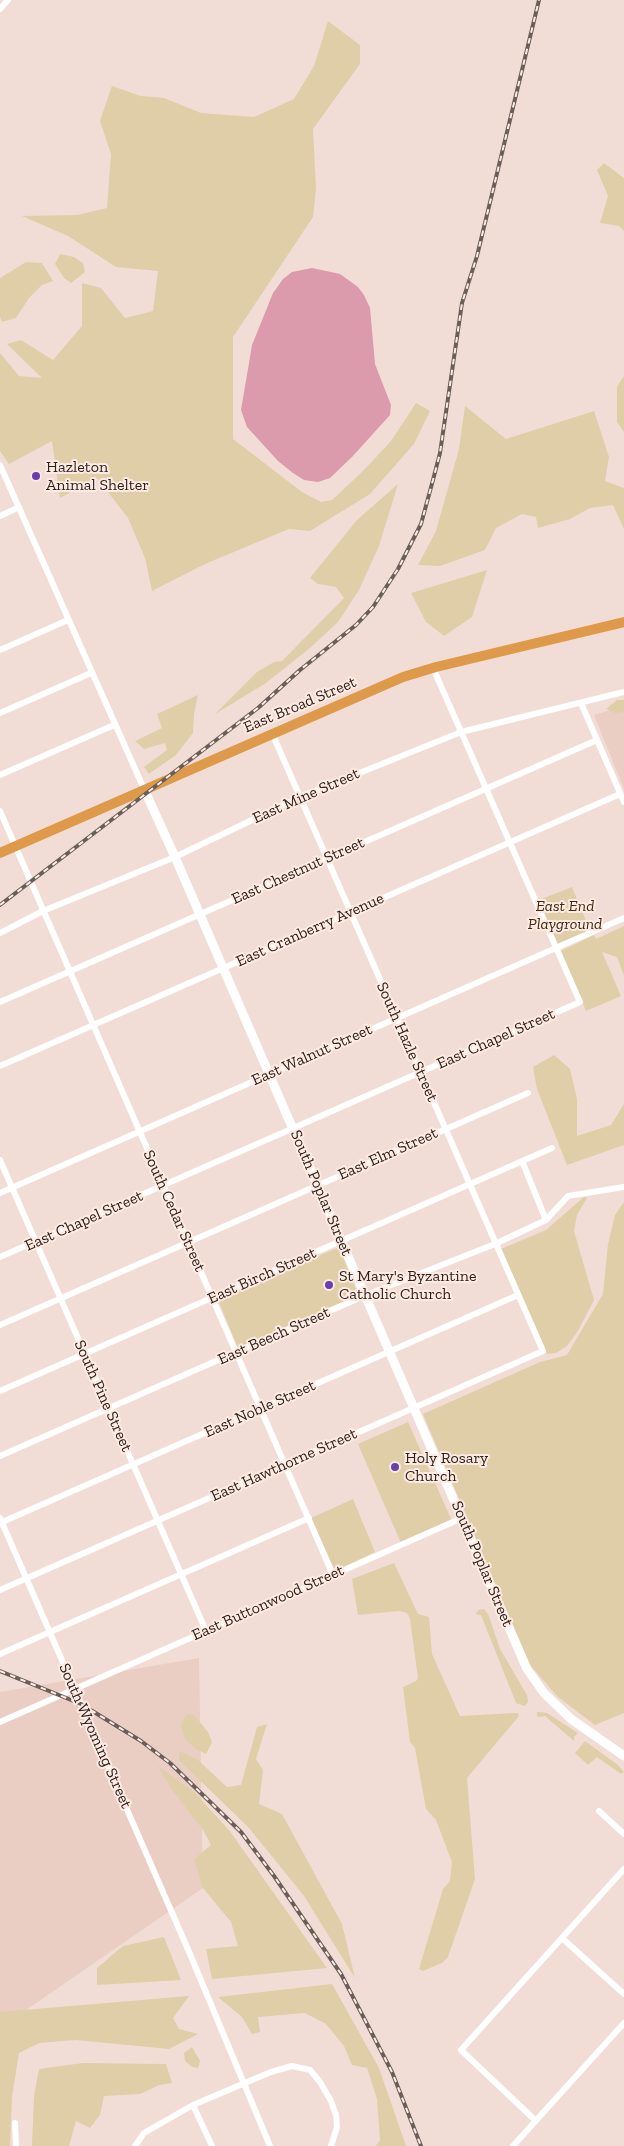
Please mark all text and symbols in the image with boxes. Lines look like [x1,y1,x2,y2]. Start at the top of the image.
place label: Hazleton Animal Shelter [46,457,149,495]
marker: Hazleton Animal Shelter [30,470,42,482]
street label: East Broad Street [241,673,359,737]
street label: East Mine Street [250,764,362,828]
street label: East Chestnut Street [229,833,367,909]
street label: East Cranberry Avenue [233,889,387,971]
park label: East End Playground [528,896,602,934]
street label: South Hazle Street [372,979,442,1105]
street label: East Chapel Street [434,1004,558,1074]
street label: East Walnut Street [249,1020,375,1090]
street label: East Elm Street [335,1123,441,1185]
street label: South Poplar Street [286,1127,356,1259]
street label: South Cedar Street [139,1147,209,1275]
street label: East Chapel Street [22,1186,146,1256]
street label: East Birch Street [205,1243,319,1309]
place label: St Mary's Byzantine Catholic Church [339,1266,476,1304]
marker: St Mary's Byzantine Catholic Church [323,1279,335,1291]
street label: East Beech Street [215,1303,333,1369]
street label: South Pine Street [70,1337,136,1455]
street label: East Noble Street [202,1376,318,1442]
street label: East Hawthorne Street [208,1424,360,1506]
place label: Holy Rosary Church [405,1448,488,1486]
marker: Holy Rosary Church [389,1461,401,1473]
street label: South Poplar Street [447,1498,517,1630]
street label: East Buttonwood Street [189,1561,347,1645]
street label: South Wyoming Street [54,1660,136,1812]

